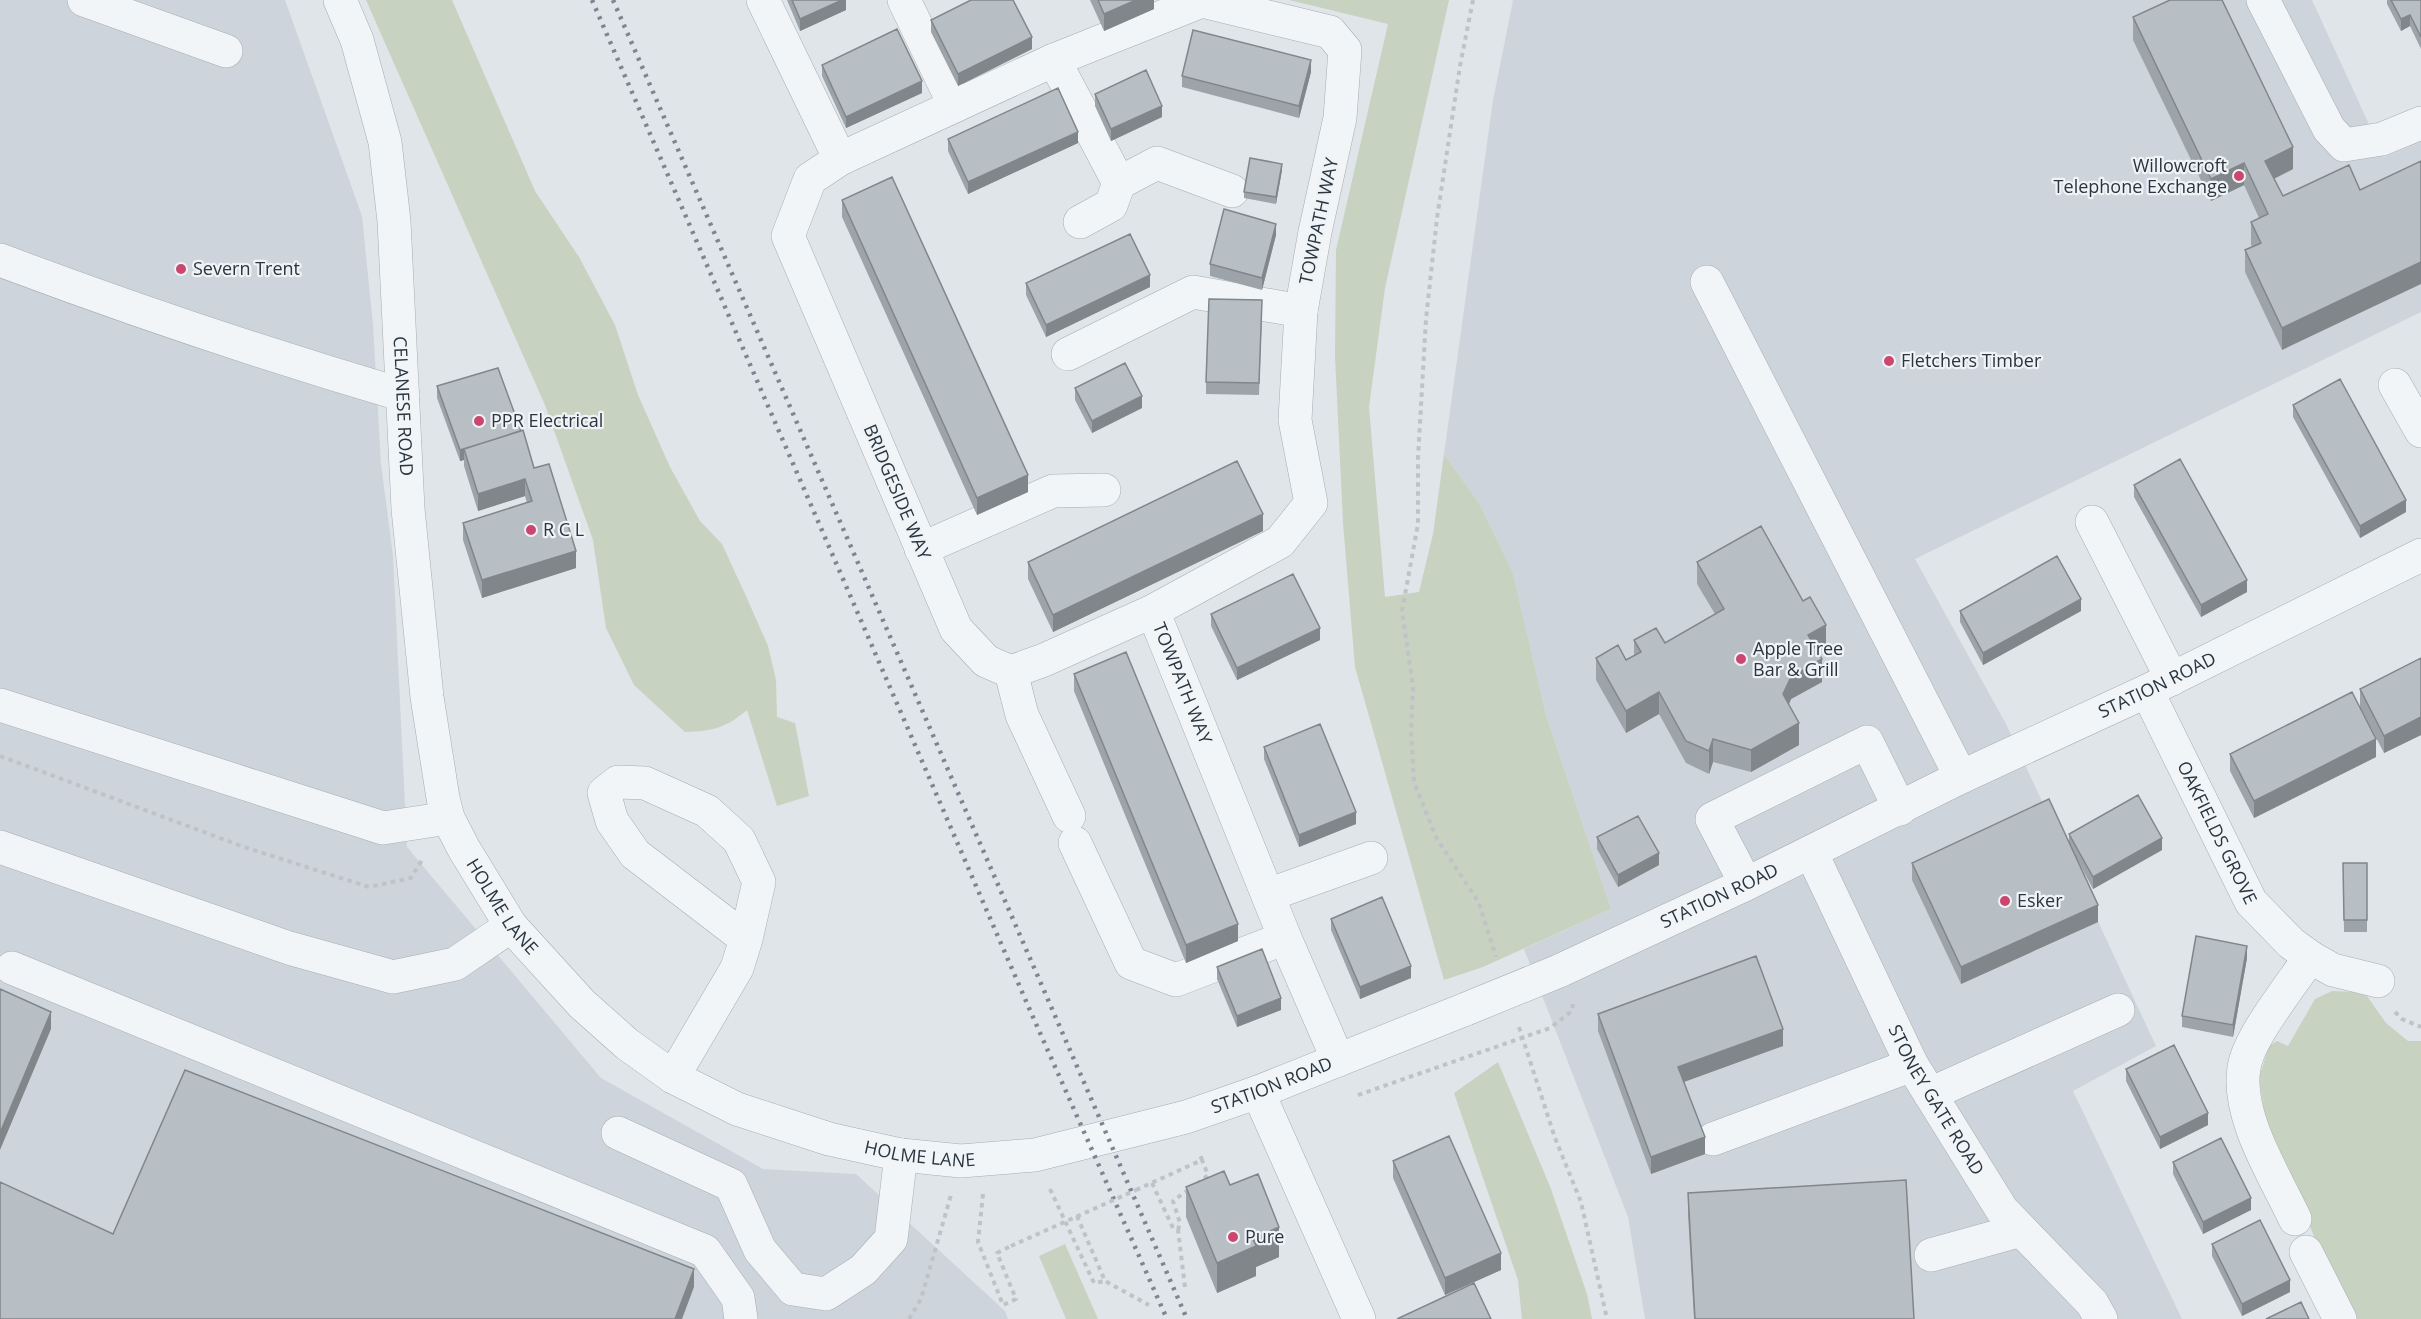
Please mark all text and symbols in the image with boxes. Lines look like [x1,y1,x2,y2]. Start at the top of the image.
place label: Willowcroft Telephone Exchange [2054,153,2227,198]
street label: TOWPATH WAY [1293,154,1343,286]
marker: Willowcroft Telephone Exchange [2232,169,2246,183]
place label: Severn Trent [193,256,300,280]
marker: Severn Trent [174,262,188,276]
street label: CELANESE ROAD [389,336,419,476]
place label: Fletchers Timber [1901,348,2042,372]
marker: Fletchers Timber [1882,354,1896,368]
place label: PPR Electrical [491,408,603,432]
marker: PPR Electrical [472,414,486,428]
street label: BRIDGESIDE WAY [859,420,938,564]
place label: R C L [543,517,584,541]
marker: R C L [524,523,538,537]
street label: TOWPATH WAY [1148,619,1219,748]
place label: Apple Tree Bar & Grill [1753,636,1843,681]
street label: STATION ROAD [2094,646,2220,723]
marker: Apple Tree Bar & Grill [1734,652,1748,666]
street label: OAKFIELDS GROVE [2172,757,2263,908]
street label: HOLME LANE [461,853,544,959]
street label: STATION ROAD [1656,857,1782,933]
place label: Esker [2017,888,2063,912]
marker: Esker [1998,894,2012,908]
street label: STONEY GATE ROAD [1884,1020,1990,1179]
street label: STATION ROAD [1208,1051,1336,1118]
street label: HOLME LANE [862,1134,976,1172]
place label: Pure [1245,1224,1284,1248]
marker: Pure [1226,1230,1240,1244]

